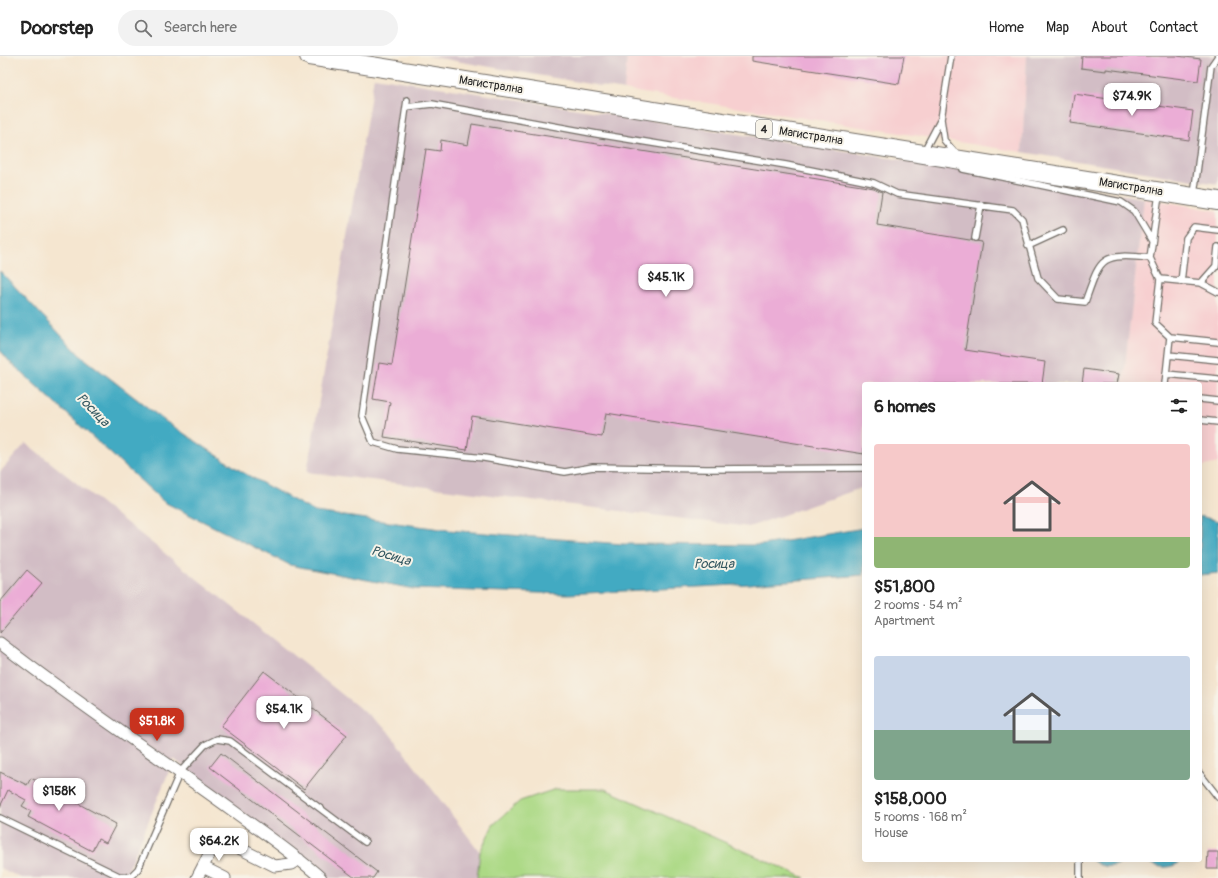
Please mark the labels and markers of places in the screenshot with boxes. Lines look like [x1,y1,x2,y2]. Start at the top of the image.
pin: $74.9K [1099,83,1165,117]
pin: $45.1K [633,264,699,298]
pin: $54.1K [251,696,317,730]
pin: $51.8K [124,708,190,742]
pin: $158K [31,778,87,812]
pin: $64.2K [186,828,252,862]

